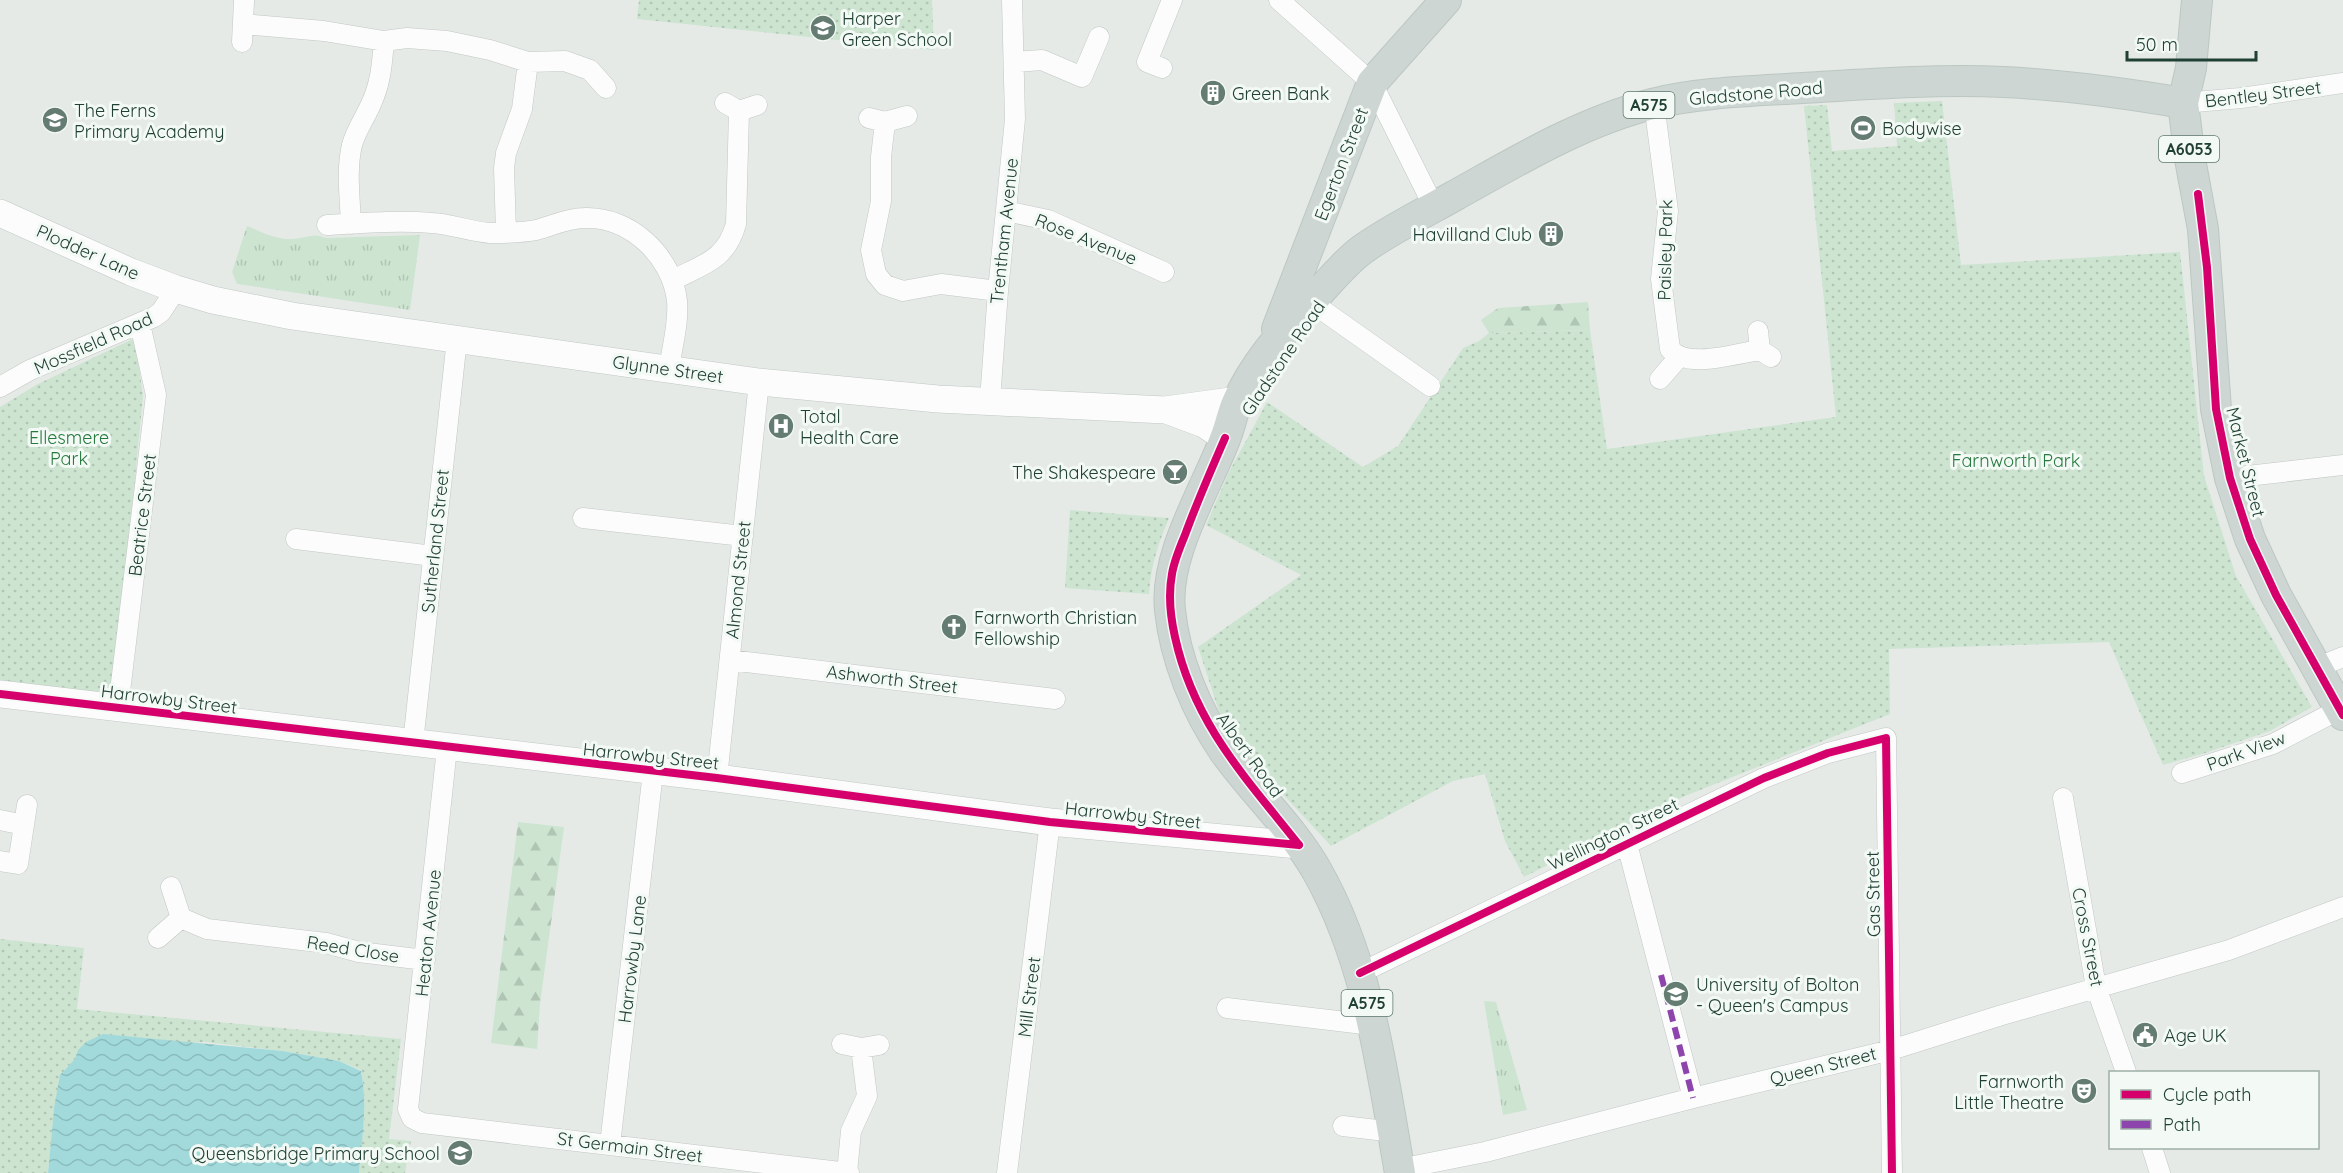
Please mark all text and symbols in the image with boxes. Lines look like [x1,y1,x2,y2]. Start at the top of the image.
place label: Harper Green School [842,7,952,51]
school or university icon: Harper Green School [808,13,838,43]
scale bar [2127,24,2256,62]
text: 50 m [2136,33,2178,56]
street label: Bentley Street [2204,75,2322,113]
street label: Gladstone Road [1688,76,1824,110]
building icon: Green Bank [1198,78,1228,108]
place label: Green Bank [1232,82,1329,105]
road number: A575 [1624,92,1674,118]
place label: The Ferns Primary Academy [74,99,224,143]
street label: Egerton Street [1309,104,1373,224]
school or university icon: The Ferns Primary Academy [40,105,70,135]
sports icon: Bodywise [1848,113,1878,143]
place label: Bodywise [1882,117,1962,140]
road number: A6053 [2159,136,2219,162]
street label: Trentham Avenue [985,157,1023,305]
street label: Paisley Park [1653,199,1677,301]
street label: Rose Avenue [1032,208,1140,270]
street label: Plodder Lane [33,219,143,285]
building icon: Havilland Club [1536,219,1566,249]
place label: Havilland Club [1413,223,1532,246]
street label: Gladstone Road [1236,296,1330,420]
street label: Mossfield Road [30,307,156,379]
street label: Glynne Street [611,350,725,388]
place label: Total Health Care [800,405,899,449]
street label: Market Street [2221,405,2271,519]
hospital icon: Total Health Care [766,411,796,441]
park label: Ellesmere Park [29,426,109,470]
park label: Farnworth Park [1952,449,2080,472]
street label: Beatrice Street [123,452,161,578]
bar icon: The Shakespeare [1160,457,1190,487]
place label: The Shakespeare [1012,461,1156,484]
street label: Sutherland Street [416,468,454,614]
street label: Almond Street [720,520,756,640]
place label: Farnworth Christian Fellowship [974,606,1137,650]
church icon: Farnworth Christian Fellowship [939,612,969,642]
street label: Ashworth Street [825,660,959,698]
street label: Harrowby Street [100,679,238,719]
street label: Albert Road [1211,708,1289,802]
street label: Park View [2203,726,2289,776]
street label: Harrowby Street [582,737,720,775]
street label: Wellington Street [1544,792,1682,876]
street label: Harrowby Street [1064,796,1202,834]
street label: Gas Street [1861,851,1885,937]
street label: Heaton Avenue [410,868,446,998]
street label: Cross Street [2067,886,2109,988]
street label: Harrowby Lane [613,894,651,1024]
street label: Reed Close [305,930,401,968]
street label: Mill Street [1013,955,1045,1039]
place label: University of Bolton - Queen's Campus [1696,973,1859,1017]
school or university icon: University of Bolton - Queen's Campus [1661,979,1691,1009]
road number: A575 [1342,990,1392,1016]
public building icon: Age UK [2130,1020,2160,1050]
place label: Age UK [2164,1024,2227,1047]
street label: Queen Street [1767,1042,1879,1090]
place label: Farnworth Little Theatre [1954,1070,2064,1114]
legend [2109,1071,2319,1149]
theatre icon: Farnworth Little Theatre [2069,1076,2099,1106]
text: Cycle path [2163,1083,2251,1106]
text: Path [2163,1113,2201,1136]
street label: St Germain Street [556,1127,704,1167]
school or university icon: Queensbridge Primary School [445,1138,475,1168]
place label: Queensbridge Primary School [192,1142,440,1165]

